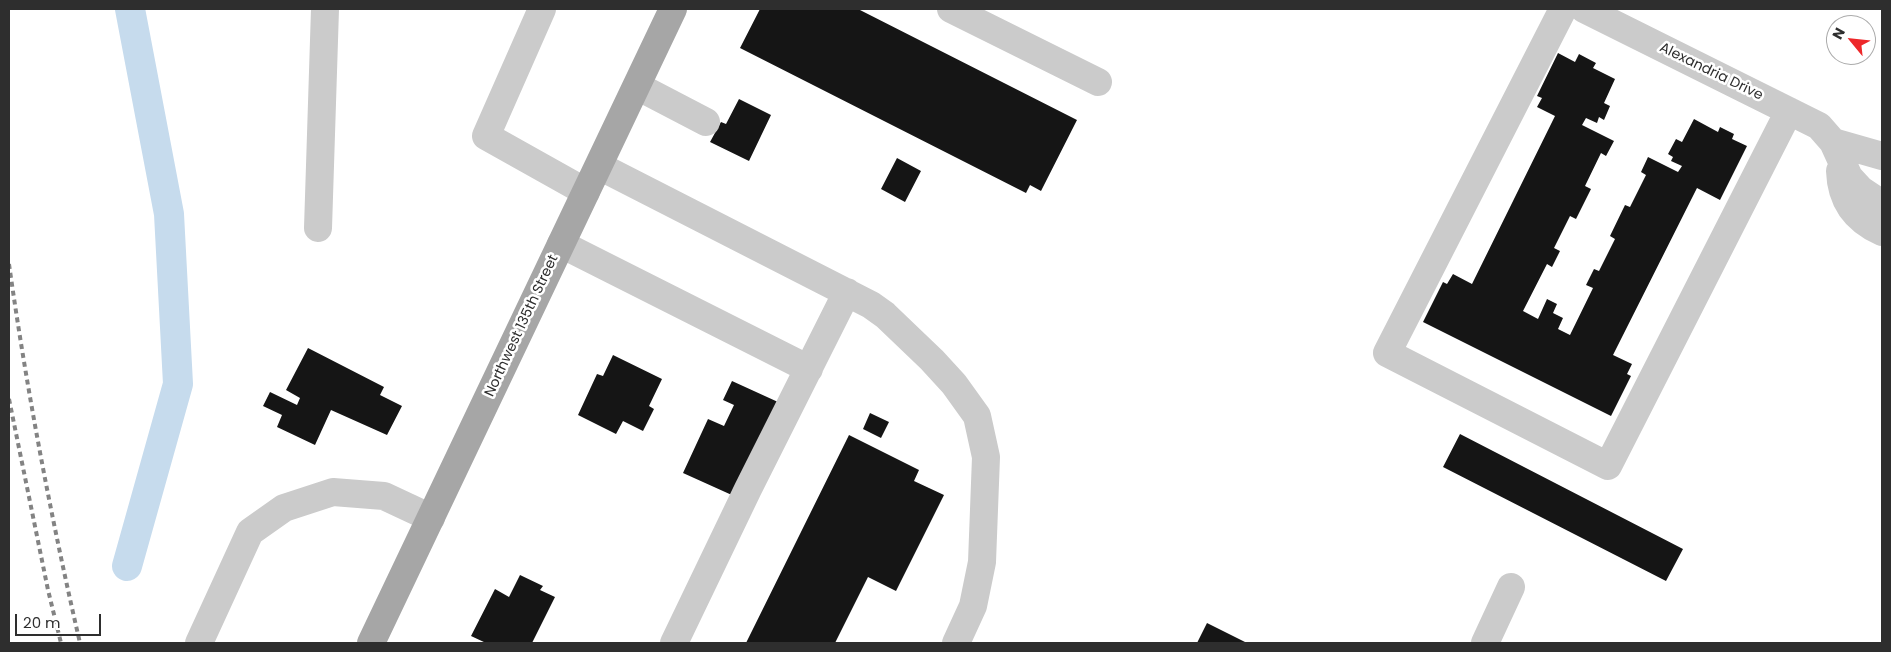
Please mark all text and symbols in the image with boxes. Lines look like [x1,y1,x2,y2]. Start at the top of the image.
north arrow [1826,15,1876,65]
text: N [1827,24,1850,43]
street label: Alexandria Drive [1656,40,1766,104]
street label: Northwest 135th Street [482,252,562,400]
scale bar [18,604,104,636]
text: 20 m [23,612,61,633]

